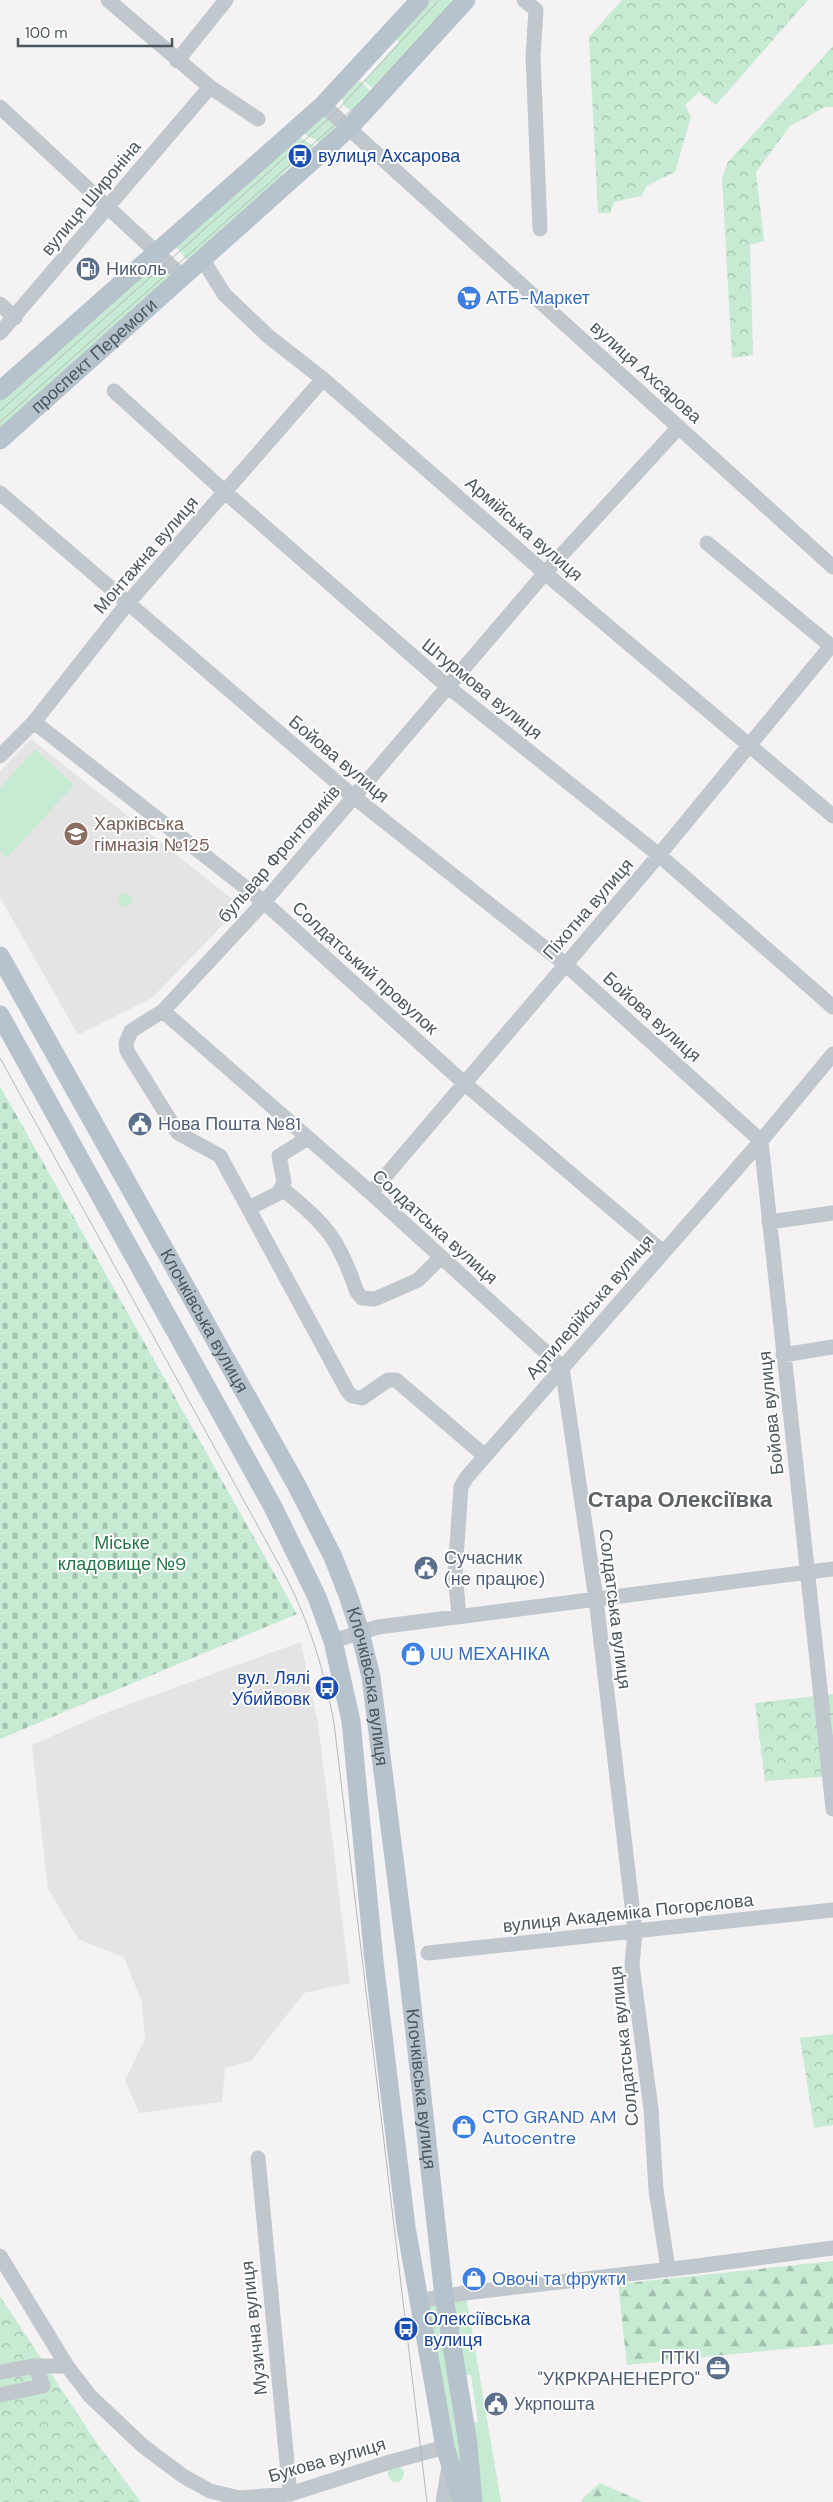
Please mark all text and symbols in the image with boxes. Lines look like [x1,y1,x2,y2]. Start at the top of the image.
scale bar [18,15,171,47]
text: 100 m [25,23,68,43]
street label: вулиця Широніна [36,135,147,261]
bus stop icon: вулиця Ахсарова [287,143,313,169]
place label: вулиця Ахсарова [318,144,461,168]
fuel station icon: Николь [75,256,101,282]
place label: Николь [106,257,167,281]
supermarket icon: АТБ-Маркет [456,285,482,311]
place label: АТБ-Маркет [486,286,590,310]
street label: проспект Перемоги [26,293,162,419]
street label: вулиця Ахсарова [585,315,708,429]
street label: Армійська вулиця [460,471,588,587]
street label: Монтажна вулиця [88,491,204,619]
street label: Штурмова вулиця [417,633,547,745]
street label: Бойова вулиця [284,710,394,808]
street label: бульвар Фронтовиків [212,780,346,928]
place label: Харківська гімназія №125 [94,812,210,857]
school or university icon: Харківська гімназія №125 [63,821,89,847]
street label: Піхотна вулиця [537,853,639,965]
street label: Солдатський провулок [287,896,443,1040]
street label: Бойова вулиця [598,966,706,1068]
public building icon: Нова Пошта №81 [127,1111,153,1137]
place label: Нова Пошта №81 [158,1112,301,1136]
street label: Солдатська вулиця [367,1164,503,1290]
street label: Артилерійська вулиця [520,1230,660,1384]
street label: Клочківська вулиця [154,1244,254,1397]
street label: Бойова вулиця [753,1350,789,1476]
district label: Стара Олексіївка [588,1485,773,1514]
street label: Солдатська вулиця [593,1528,637,1690]
park label: Міське кладовище №9 [58,1531,186,1576]
place label: Сучасник (не працює) [444,1546,545,1591]
public building icon: Сучасник (не працює) [413,1555,439,1581]
street label: Клочківська вулиця [341,1604,394,1767]
shop icon: UU МЕХАНІКА [400,1641,426,1667]
place label: UU МЕХАНІКА [430,1642,550,1666]
place label: вул. Лялі Убийвовк [232,1666,310,1711]
bus stop icon: вул. Лялі Убийвовк [314,1675,340,1701]
street label: вулиця Академіка Погорєлова [502,1888,755,1938]
street label: Солдатська вулиця [604,1965,644,2127]
street label: Клочківська вулиця [400,2007,442,2170]
place label: СТО GRAND AM Autocentre [482,2105,616,2150]
shop icon: СТО GRAND AM Autocentre [451,2114,477,2140]
street label: Музична вулиця [235,2260,273,2396]
shop icon: Овочі та фрукти [461,2266,487,2292]
place label: Овочі та фрукти [492,2267,626,2291]
place label: Олексіївська вулиця [424,2307,531,2352]
bus stop icon: Олексіївська вулиця [393,2316,419,2342]
place label: ПТКІ "УКРКРАНЕНЕРГО" [538,2346,700,2391]
office icon: ПТКІ "УКРКРАНЕНЕРГО" [705,2355,731,2381]
public building icon: Укрпошта [483,2391,509,2417]
place label: Укрпошта [514,2392,596,2416]
street label: Букова вулиця [266,2432,388,2488]

